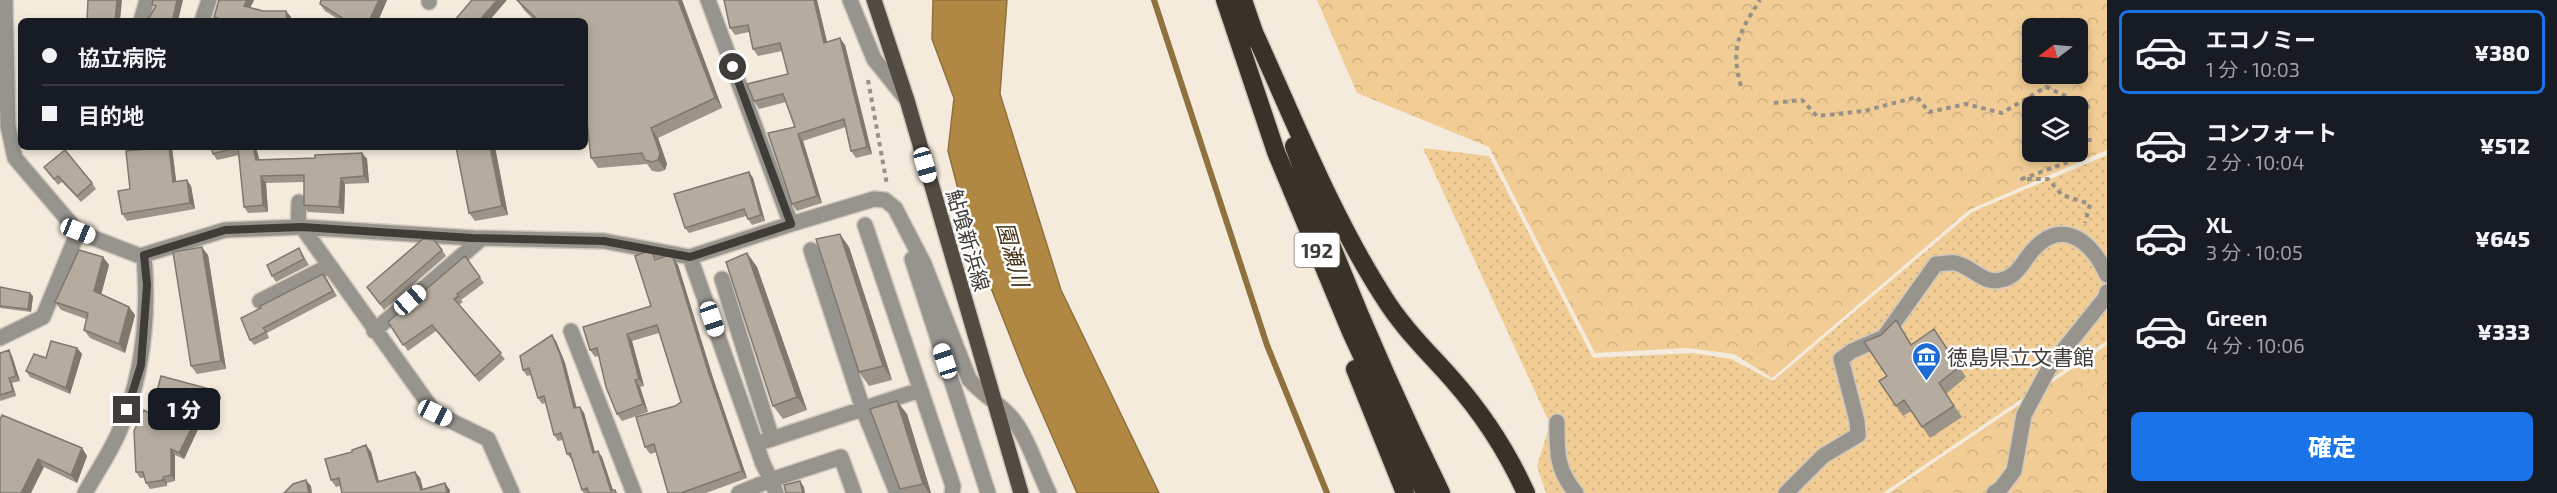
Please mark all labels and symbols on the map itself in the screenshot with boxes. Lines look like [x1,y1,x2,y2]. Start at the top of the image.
north arrow [2022,18,2088,84]
route start [719,53,746,80]
car [911,145,939,185]
street label: 鮎喰新浜線 [943,186,995,294]
car [58,216,98,246]
water label: 園瀬川 [993,219,1036,291]
road number: 192 [1294,233,1340,267]
car [391,281,429,319]
car [698,299,726,339]
museum icon: 徳島県立文書館 [1910,340,1942,382]
car [931,341,959,381]
place label: 徳島県立文書館 [1947,344,2094,369]
callout: 1 分 [148,389,220,431]
route end [113,396,140,423]
car [415,397,455,429]

